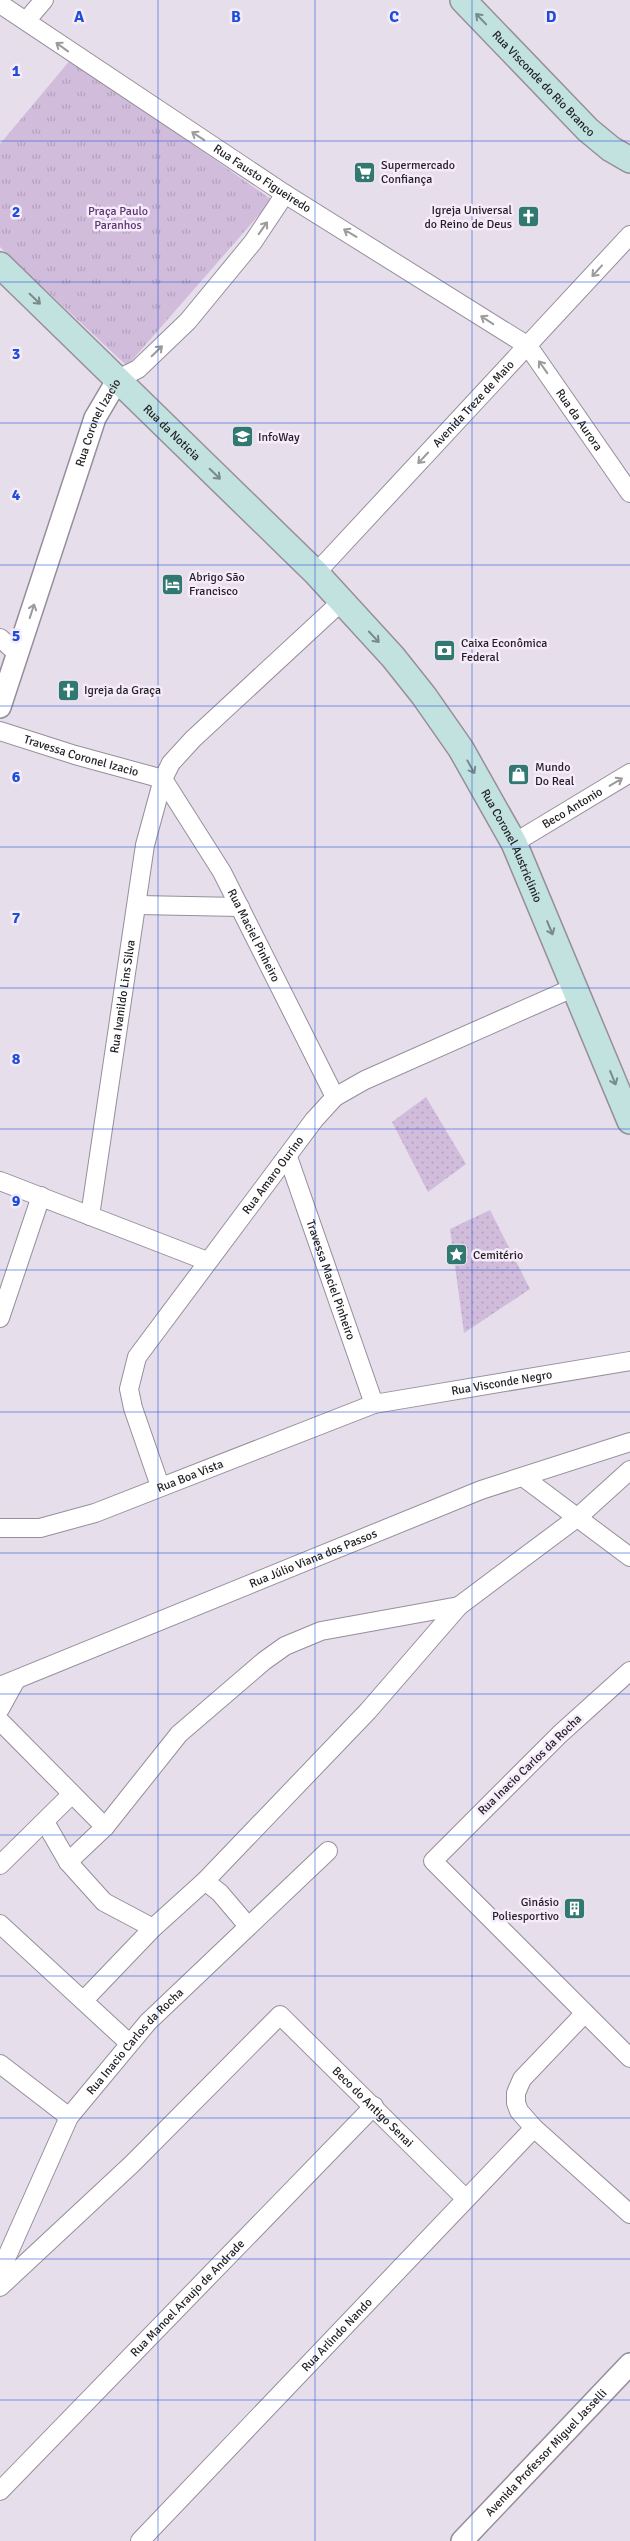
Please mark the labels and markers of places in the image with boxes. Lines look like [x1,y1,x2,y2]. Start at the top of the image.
place label: Supermercado Confiança [381,158,455,187]
supermarket icon: Supermercado Confiança [353,160,377,184]
place label: Igreja Universal do Reino de Deus [424,203,512,232]
church icon: Igreja Universal do Reino de Deus [516,205,540,229]
school or university icon: InfoWay [230,425,254,449]
place label: InfoWay [258,430,300,445]
place label: Abrigo São Francisco [189,570,245,599]
hotel icon: Abrigo São Francisco [161,572,185,596]
place label: Caixa Econômica Federal [461,636,547,665]
bank icon: Caixa Econômica Federal [433,638,457,662]
church icon: Igreja da Graça [56,678,80,702]
place label: Igreja da Graça [84,683,161,698]
place label: Mundo Do Real [535,760,575,789]
shop icon: Mundo Do Real [507,762,531,786]
place icon: Cemitério [445,1243,469,1267]
place label: Cemitério [473,1248,523,1263]
place label: Ginásio Poliesportivo [492,1895,559,1924]
building icon: Ginásio Poliesportivo [563,1897,587,1921]

